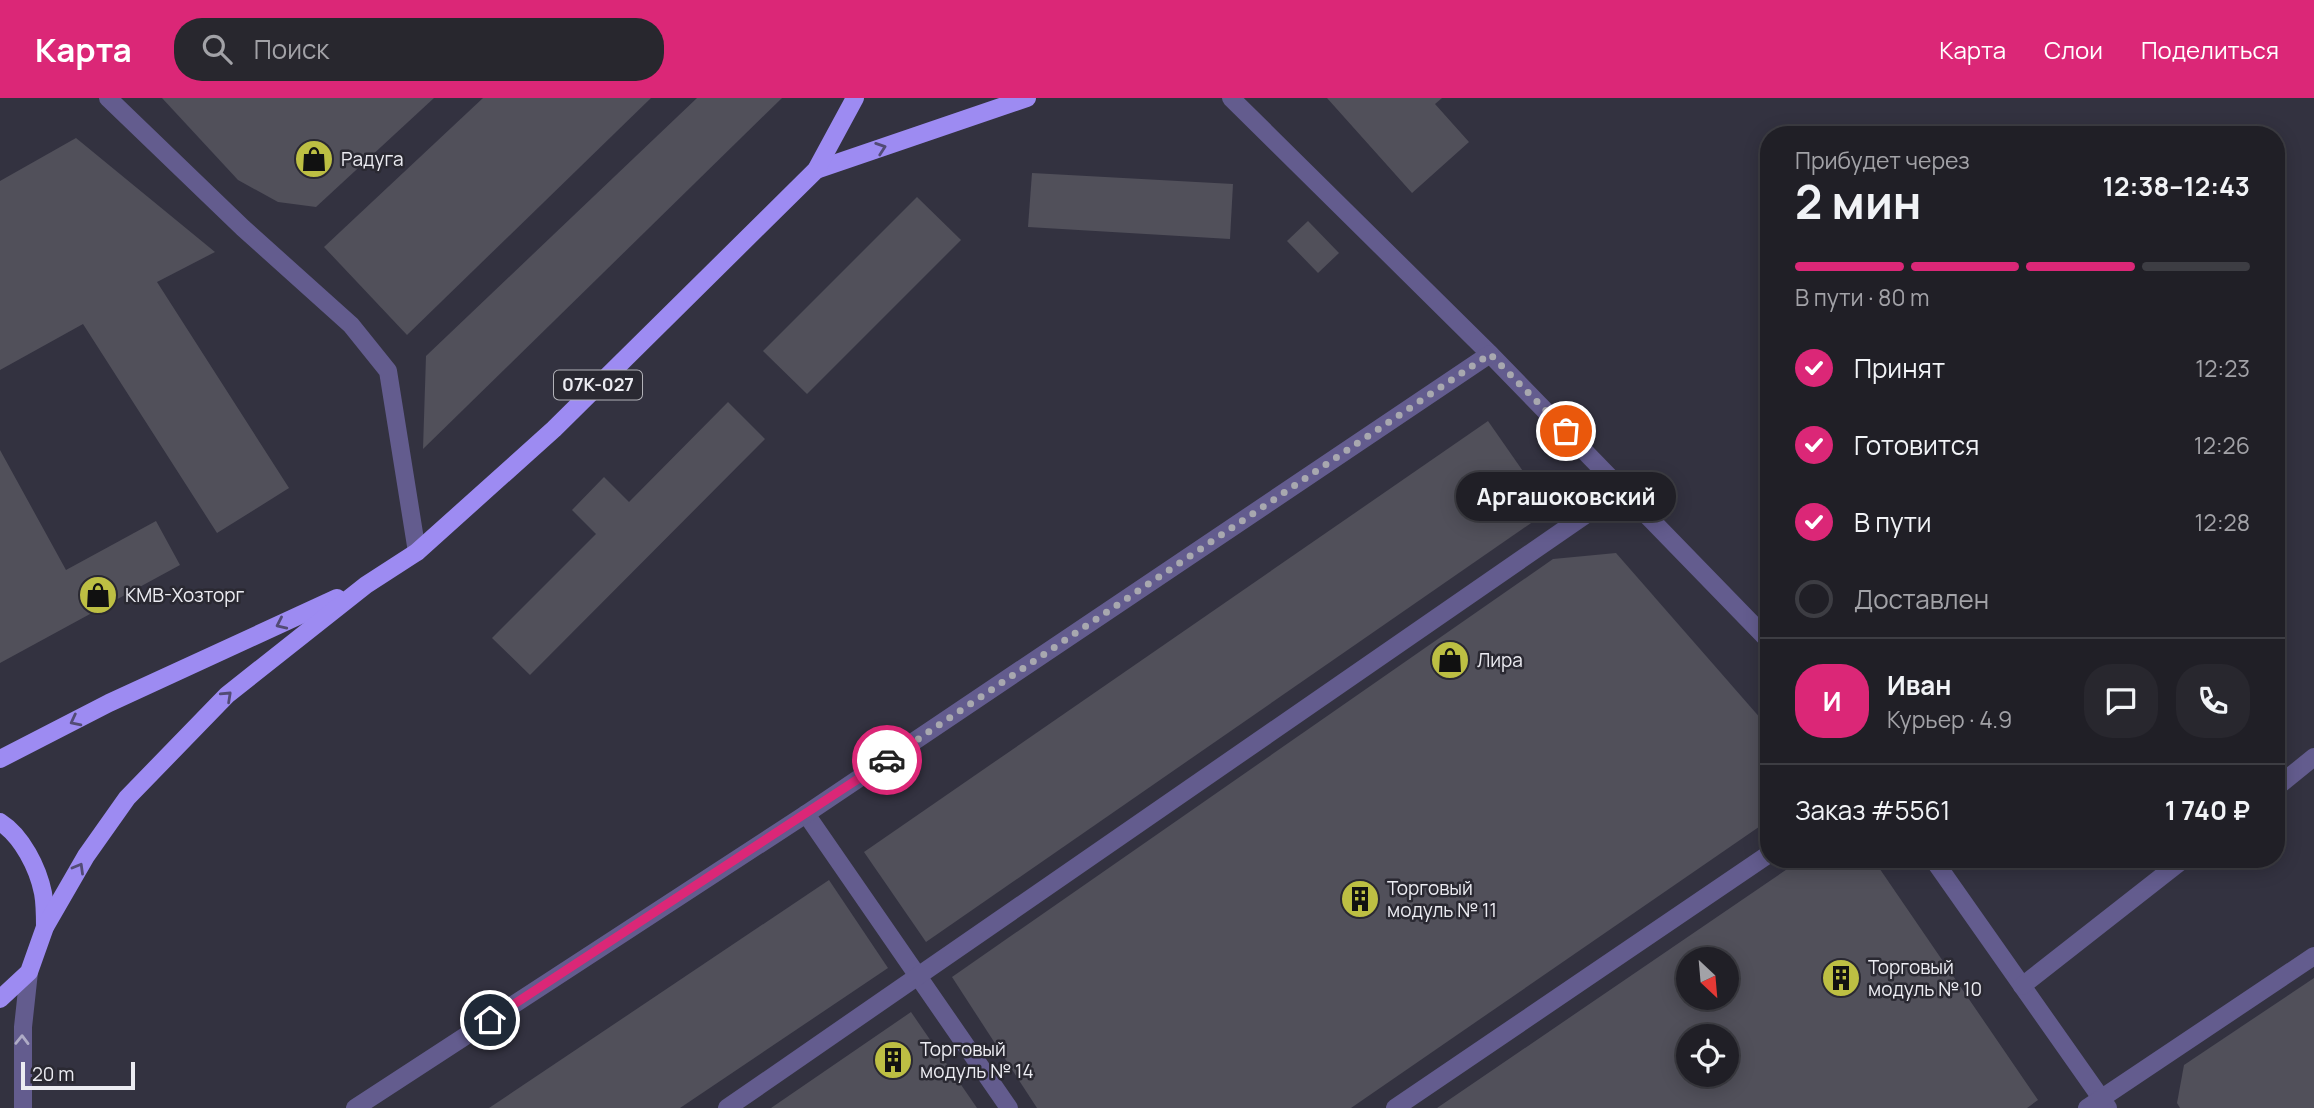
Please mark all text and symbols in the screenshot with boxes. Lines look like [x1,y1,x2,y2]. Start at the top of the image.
search box [174,18,664,81]
text: Карта [35,27,132,72]
icon: search [198,30,236,68]
text: Поиск [254,31,329,67]
text: Карта [1939,33,2006,66]
text: Слои [2044,33,2103,66]
text: Поделиться [2141,33,2279,66]
shop icon: Радуга [293,138,335,180]
one-way arrow [874,142,887,156]
text: Прибудет через [1795,144,1970,176]
place label: Радуга [341,146,403,172]
text: 12:38–12:43 [2103,168,2250,204]
text: 2 мин [1795,170,1922,233]
text: В пути · 80 m [1795,281,1930,313]
icon: check [1795,349,1833,387]
text: Принят [1854,350,1945,386]
text: 12:23 [2195,352,2250,384]
road number: 07К-027 [554,370,642,400]
pin [1536,401,1596,461]
icon: bag [1547,412,1585,450]
icon: check [1795,426,1833,464]
text: Готовится [1854,427,1979,463]
text: 12:26 [2194,429,2250,461]
callout: Аргашоковский [1456,473,1676,522]
text: Аргашоковский [1477,480,1655,512]
icon: check [1795,503,1833,541]
text: В пути [1854,504,1932,540]
text: 12:28 [2195,506,2250,538]
shop icon: КМВ-Хозторг [77,574,119,616]
text: Доставлен [1854,581,1989,617]
place label: КМВ-Хозторг [125,582,245,608]
one-way arrow [276,616,288,630]
shop icon: Лира [1429,639,1471,681]
place label: Лира [1477,647,1523,673]
button: chat [2084,664,2158,738]
button: phone [2176,664,2250,738]
text: Иван [1887,667,1951,703]
text: И [1823,683,1841,719]
one-way arrow [219,692,232,705]
text: Курьер · 4.9 [1887,703,2012,735]
one-way arrow [70,712,82,726]
courier [852,725,922,795]
icon: car [868,741,906,779]
text: Заказ #5561 [1795,792,1951,828]
text: 1 740 ₽ [2165,792,2250,828]
one-way arrow [71,863,84,875]
place label: Торговый модуль № 11 [1387,875,1497,923]
building icon: Торговый модуль № 11 [1339,878,1381,920]
north arrow [1676,947,1740,1010]
map controls [1676,947,1739,1087]
place label: Торговый модуль № 10 [1868,954,1982,1002]
building icon: Торговый модуль № 10 [1820,957,1862,999]
pin [460,990,520,1050]
icon: home [471,1001,509,1039]
button: locate [1676,1024,1739,1087]
one-way arrow [15,1034,30,1045]
place label: Торговый модуль № 14 [920,1036,1034,1084]
building icon: Торговый модуль № 14 [872,1039,914,1081]
scale bar [21,1059,135,1091]
text: 20 m [32,1061,74,1087]

